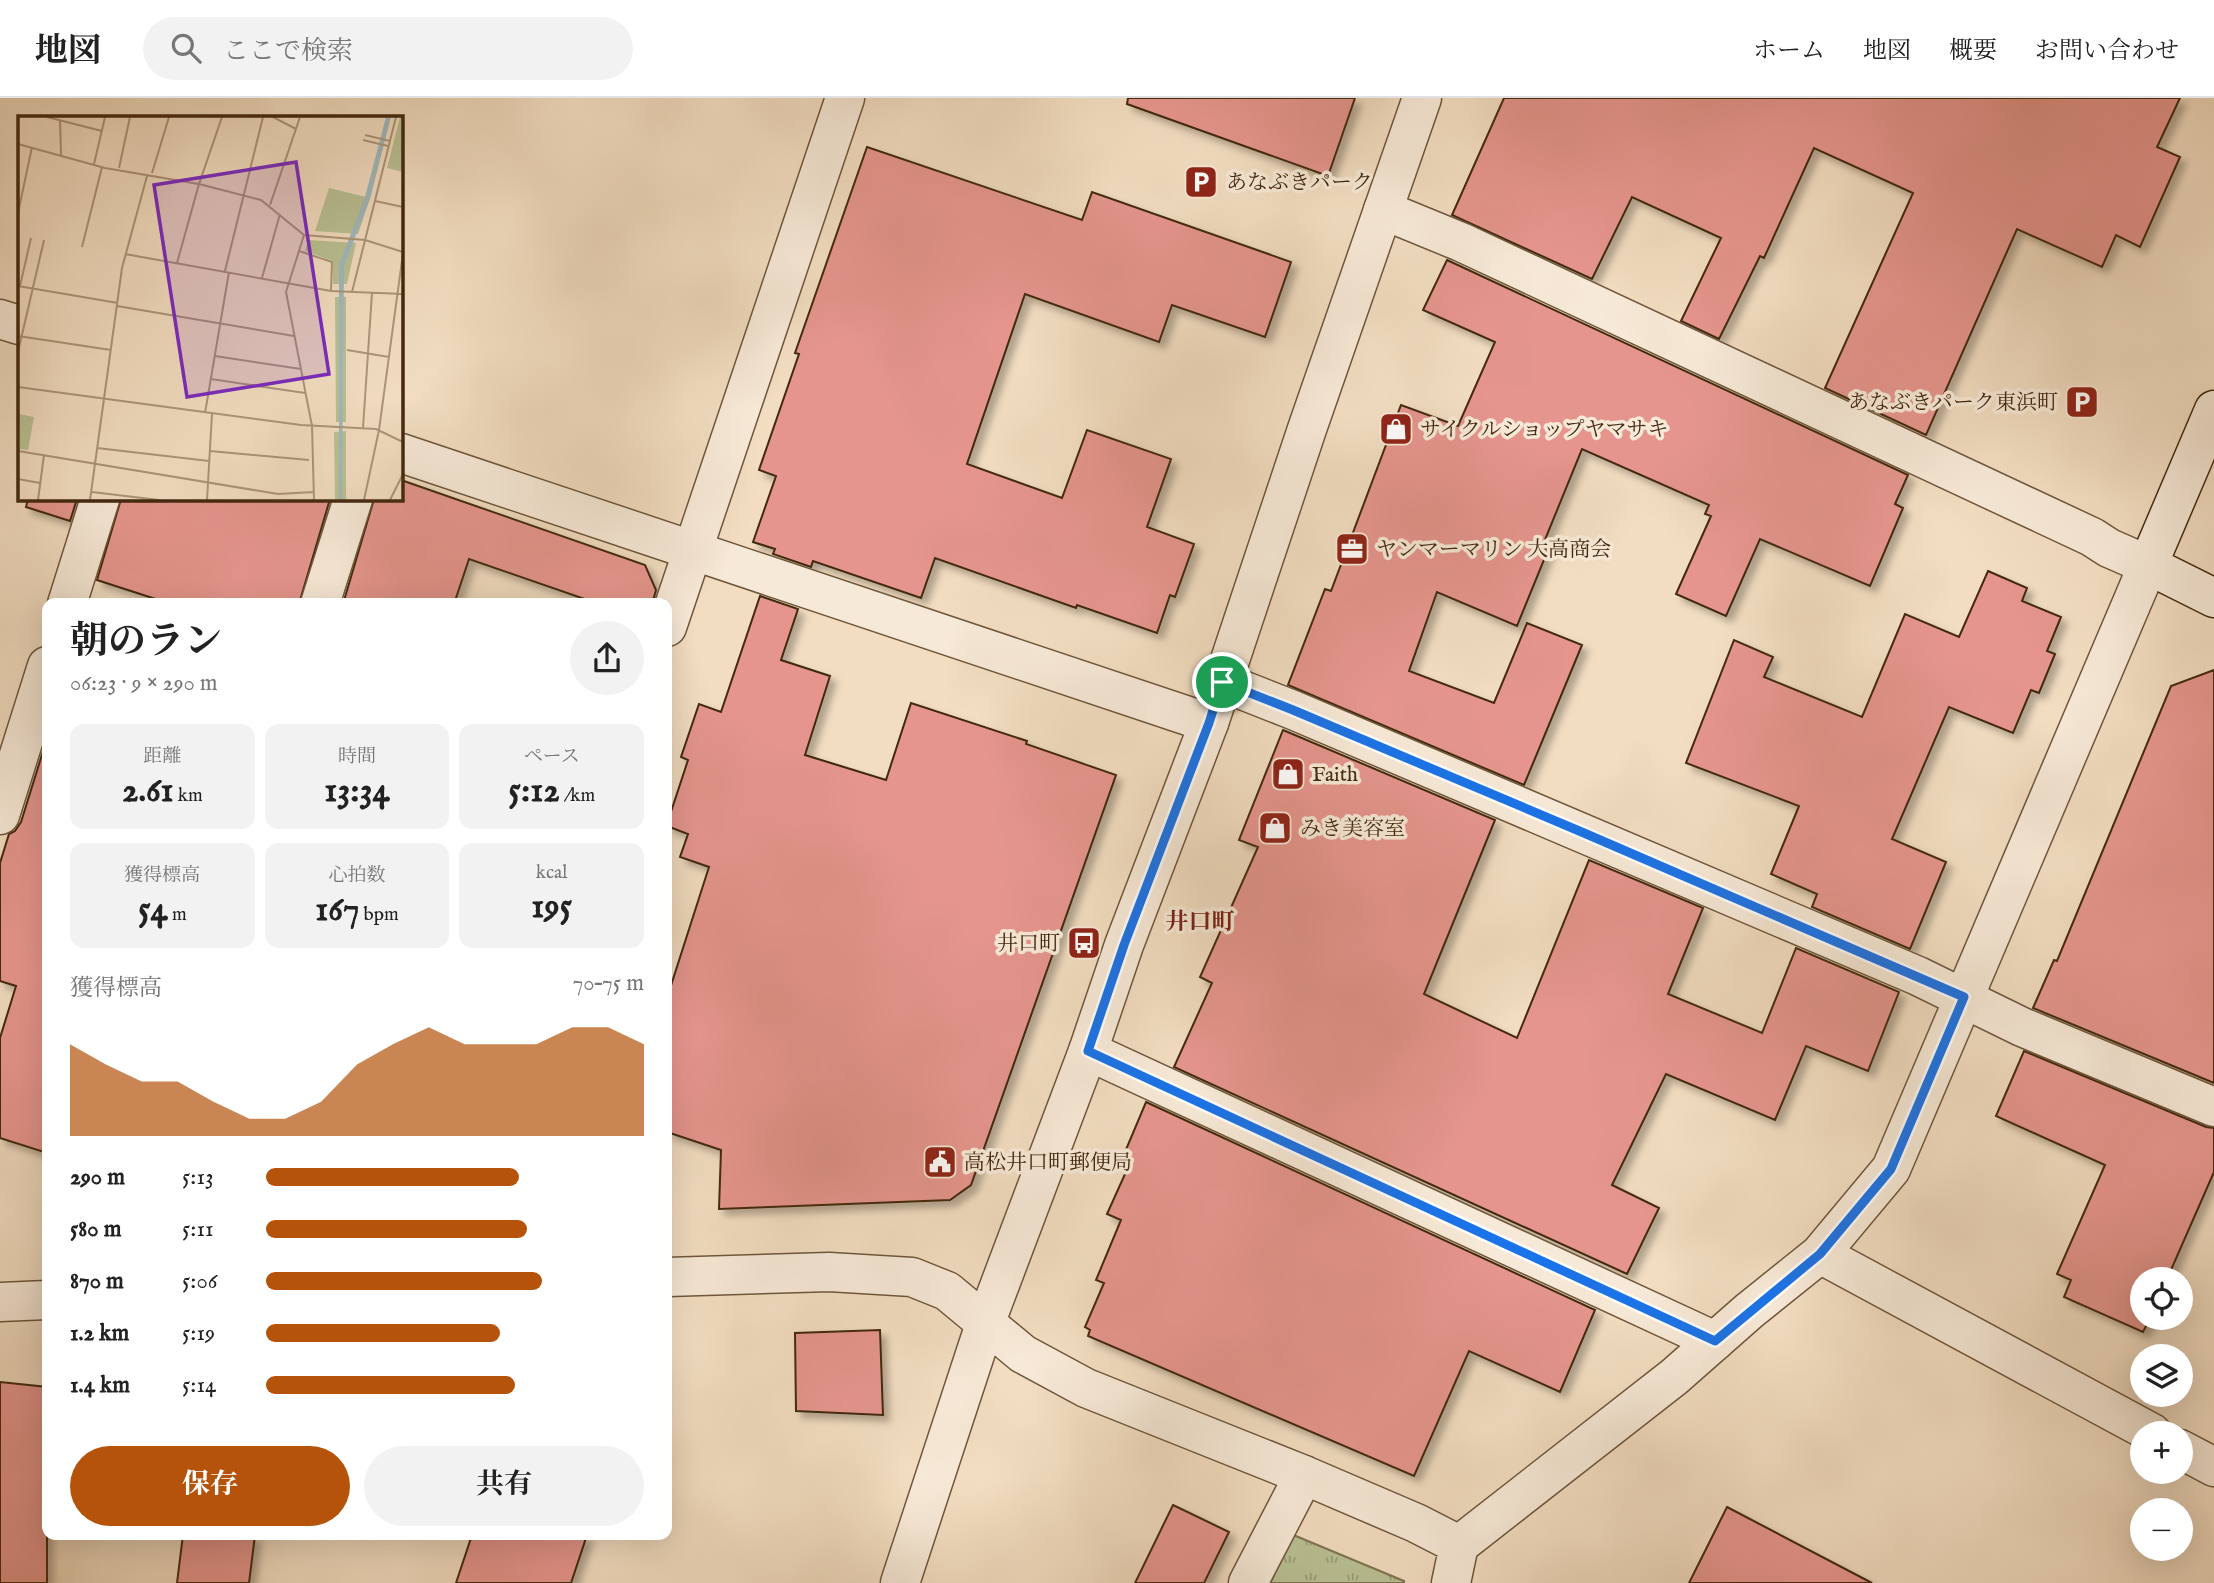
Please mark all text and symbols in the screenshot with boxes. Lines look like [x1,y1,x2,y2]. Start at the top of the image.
search box [143,17,633,80]
icon: search [167,29,205,67]
text: 地図 [35,31,101,73]
text: ここで検索 [223,35,353,68]
text: ホーム [1753,36,1825,67]
text: 地図 [1863,36,1911,67]
text: 概要 [1949,36,1997,67]
text: お問い合わせ [2035,36,2179,67]
inset map [18,116,402,500]
parking icon: あなぶきパーク [1182,163,1220,201]
place label: あなぶきパーク [1226,170,1373,197]
parking icon: あなぶきパーク東浜町 [2063,383,2101,421]
place label: あなぶきパーク東浜町 [1848,390,2058,417]
shop icon: サイクルショップヤマサキ [1377,410,1415,448]
place label: サイクルショップヤマサキ [1420,417,1669,444]
office icon: ヤンマーマリン 大高商会 [1333,530,1371,568]
place label: ヤンマーマリン 大高商会 [1376,537,1611,564]
text: 朝のラン [70,619,222,667]
button: share [570,621,644,695]
pin [1192,652,1252,712]
icon: arrive [1203,663,1241,701]
text: 06:23 · 9 × 290 m [70,669,218,698]
text: 距離 [143,745,181,769]
text: 時間 [338,745,376,769]
text: ペース [524,745,580,769]
shop icon: Faith [1269,755,1307,793]
place label: Faith [1312,762,1358,789]
text: 2.61 [122,769,174,814]
text: 13:34 [324,769,390,814]
text: 5:12 [508,769,560,814]
text: km [174,784,203,808]
text: /km [560,784,595,808]
shop icon: みき美容室 [1256,809,1294,847]
place label: みき美容室 [1300,816,1405,843]
text: kcal [536,861,568,885]
text: 獲得標高 [124,864,200,888]
text: 心拍数 [328,864,386,888]
text: 195 [531,885,572,930]
text: 54 [138,888,168,933]
text: 167 [315,888,359,933]
text: m [168,903,187,927]
text: bpm [359,903,399,927]
district label: 井口町 [1166,908,1235,937]
bus stop icon: 井口町 [1065,924,1103,962]
place label: 井口町 [997,931,1060,958]
text: 70–75 m [572,969,644,998]
text: 獲得標高 [70,974,162,1003]
public building icon: 高松井口町郵便局 [921,1143,959,1181]
place label: 高松井口町郵便局 [964,1150,1132,1177]
text: 290 m [70,1163,125,1192]
text: 5:13 [182,1163,214,1192]
text: 580 m [70,1215,121,1244]
text: 5:11 [182,1215,214,1244]
text: 870 m [70,1267,124,1296]
text: 5:06 [182,1267,217,1296]
map controls [2130,1267,2193,1561]
button: locate [2130,1267,2193,1330]
text: 1.2 km [70,1319,129,1348]
text: 5:19 [182,1319,215,1348]
button: layers [2130,1344,2193,1407]
text: 1.4 km [70,1371,130,1400]
text: 5:14 [182,1371,216,1400]
button: + [2130,1421,2193,1484]
button: 保存 [70,1446,350,1526]
button: 共有 [364,1446,644,1526]
button: − [2130,1498,2193,1561]

